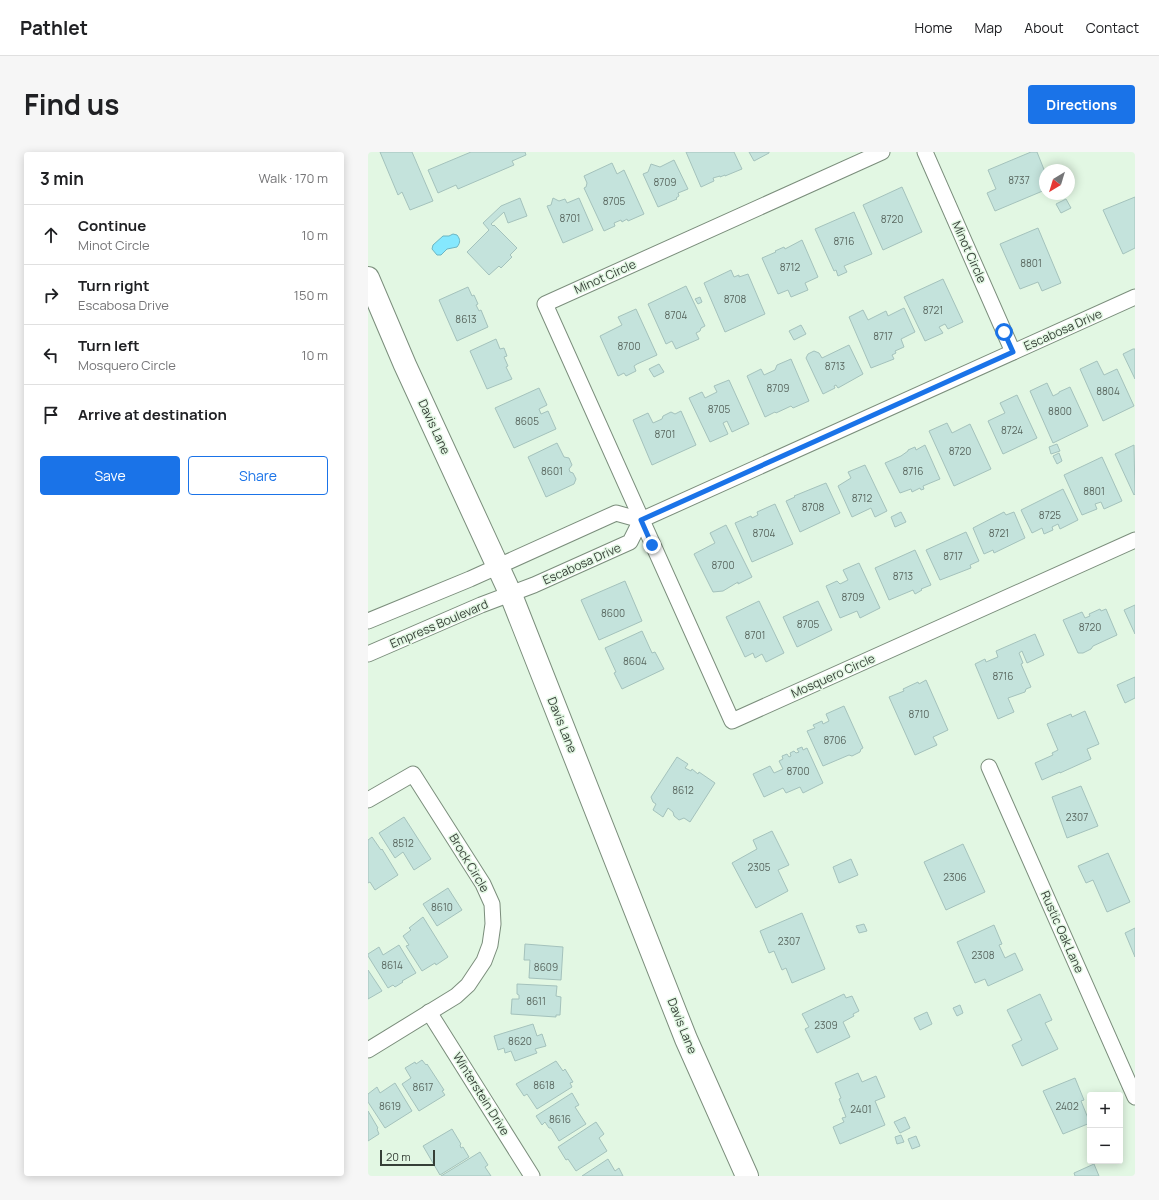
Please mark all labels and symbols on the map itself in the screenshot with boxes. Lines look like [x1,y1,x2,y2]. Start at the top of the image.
north arrow [1039,164,1075,200]
house number: 8737 [1008,173,1030,187]
house number: 8709 [653,175,677,189]
house number: 8705 [603,194,626,208]
house number: 8701 [560,211,580,225]
house number: 8720 [881,212,903,226]
street label: Minot Circle [948,218,991,285]
house number: 8716 [834,234,854,248]
street label: Minot Circle [571,255,638,298]
house number: 8801 [1020,256,1042,270]
house number: 8712 [780,260,801,274]
house number: 8708 [724,292,747,306]
house number: 8721 [923,303,943,317]
street label: Escabosa Drive [1021,305,1105,354]
house number: 8704 [665,308,688,322]
house number: 8613 [455,312,477,326]
route start [995,323,1013,341]
house number: 8717 [873,329,893,343]
house number: 8700 [617,339,641,353]
house number: 8713 [825,359,845,373]
house number: 8709 [766,381,790,395]
house number: 8804 [1096,384,1120,398]
street label: Davis Lane [414,396,455,457]
house number: 8705 [708,402,731,416]
house number: 8800 [1048,404,1072,418]
house number: 8605 [515,414,539,428]
house number: 8724 [1001,423,1023,437]
house number: 8701 [655,427,675,441]
house number: 8720 [949,444,971,458]
house number: 8601 [541,464,563,478]
house number: 8716 [903,464,923,478]
house number: 8801 [1083,484,1105,498]
house number: 8712 [852,491,873,505]
house number: 8708 [802,500,825,514]
house number: 8725 [1039,508,1061,522]
house number: 8704 [753,526,776,540]
house number: 8721 [989,526,1009,540]
route end [643,536,661,554]
street label: Escabosa Drive [540,539,624,588]
house number: 8717 [943,549,963,563]
house number: 8700 [711,558,735,572]
house number: 8713 [893,569,913,583]
house number: 8709 [841,590,865,604]
street label: Empress Boulevard [387,595,491,652]
house number: 8600 [601,606,625,620]
house number: 8705 [797,617,820,631]
house number: 8720 [1079,620,1101,634]
house number: 8701 [745,628,765,642]
street label: Mosquero Circle [788,649,877,702]
house number: 8604 [623,654,647,668]
house number: 8716 [993,669,1013,683]
street label: Davis Lane [544,694,581,755]
house number: 8710 [909,707,929,721]
house number: 8706 [823,733,847,747]
house number: 8700 [786,764,810,778]
house number: 8612 [672,783,694,797]
house number: 2307 [1066,810,1088,824]
street label: Brock Circle [445,830,494,895]
house number: 8512 [392,836,414,850]
house number: 2305 [747,860,771,874]
house number: 2306 [943,870,967,884]
street label: Rustic Oak Lane [1037,888,1088,976]
house number: 8610 [431,900,453,914]
house number: 2307 [778,934,800,948]
house number: 2308 [971,948,995,962]
house number: 8614 [381,958,403,972]
house number: 8609 [534,960,558,974]
house number: 8611 [526,994,546,1008]
street label: Davis Lane [664,995,701,1056]
house number: 2309 [814,1018,838,1032]
house number: 8620 [508,1034,532,1048]
street label: Winterstein Drive [449,1049,514,1138]
house number: 8618 [533,1078,555,1092]
house number: 8617 [413,1080,433,1094]
house number: 8619 [379,1099,401,1113]
house number: 2402 [1055,1099,1079,1113]
house number: 2401 [850,1102,872,1116]
house number: 8616 [549,1112,571,1126]
scale bar [380,1148,435,1167]

